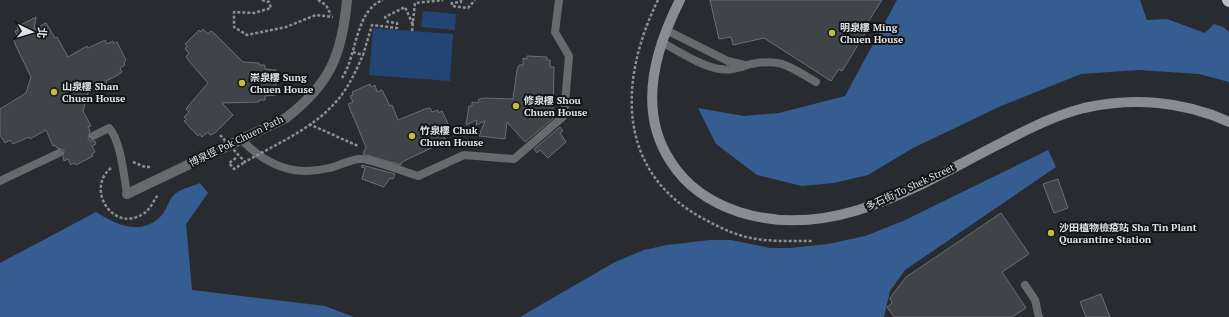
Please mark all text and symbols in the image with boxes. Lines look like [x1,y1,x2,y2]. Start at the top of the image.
north arrow [12,12,52,52]
place label: 明泉樓 Ming Chuen House [840,21,904,46]
text: 北 [35,27,49,39]
marker: 明泉樓 Ming Chuen House [827,28,837,38]
place label: 崇泉樓 Sung Chuen House [250,71,314,96]
marker: 崇泉樓 Sung Chuen House [237,78,247,88]
place label: 山泉樓 Shan Chuen House [62,80,126,105]
marker: 山泉樓 Shan Chuen House [49,87,59,97]
place label: 修泉樓 Shou Chuen House [523,94,588,119]
marker: 修泉樓 Shou Chuen House [511,101,521,111]
street label: 博泉徑 Pok Chuen Path [187,112,285,169]
place label: 竹泉樓 Chuk Chuen House [419,124,484,149]
marker: 竹泉樓 Chuk Chuen House [407,131,417,141]
street label: 多石街 To Shek Street [864,161,957,213]
place label: 沙田植物檢疫站 Sha Tin Plant Quarantine Station [1059,221,1197,246]
marker: 沙田植物檢疫站 Sha Tin Plant Quarantine Station [1046,228,1056,238]

